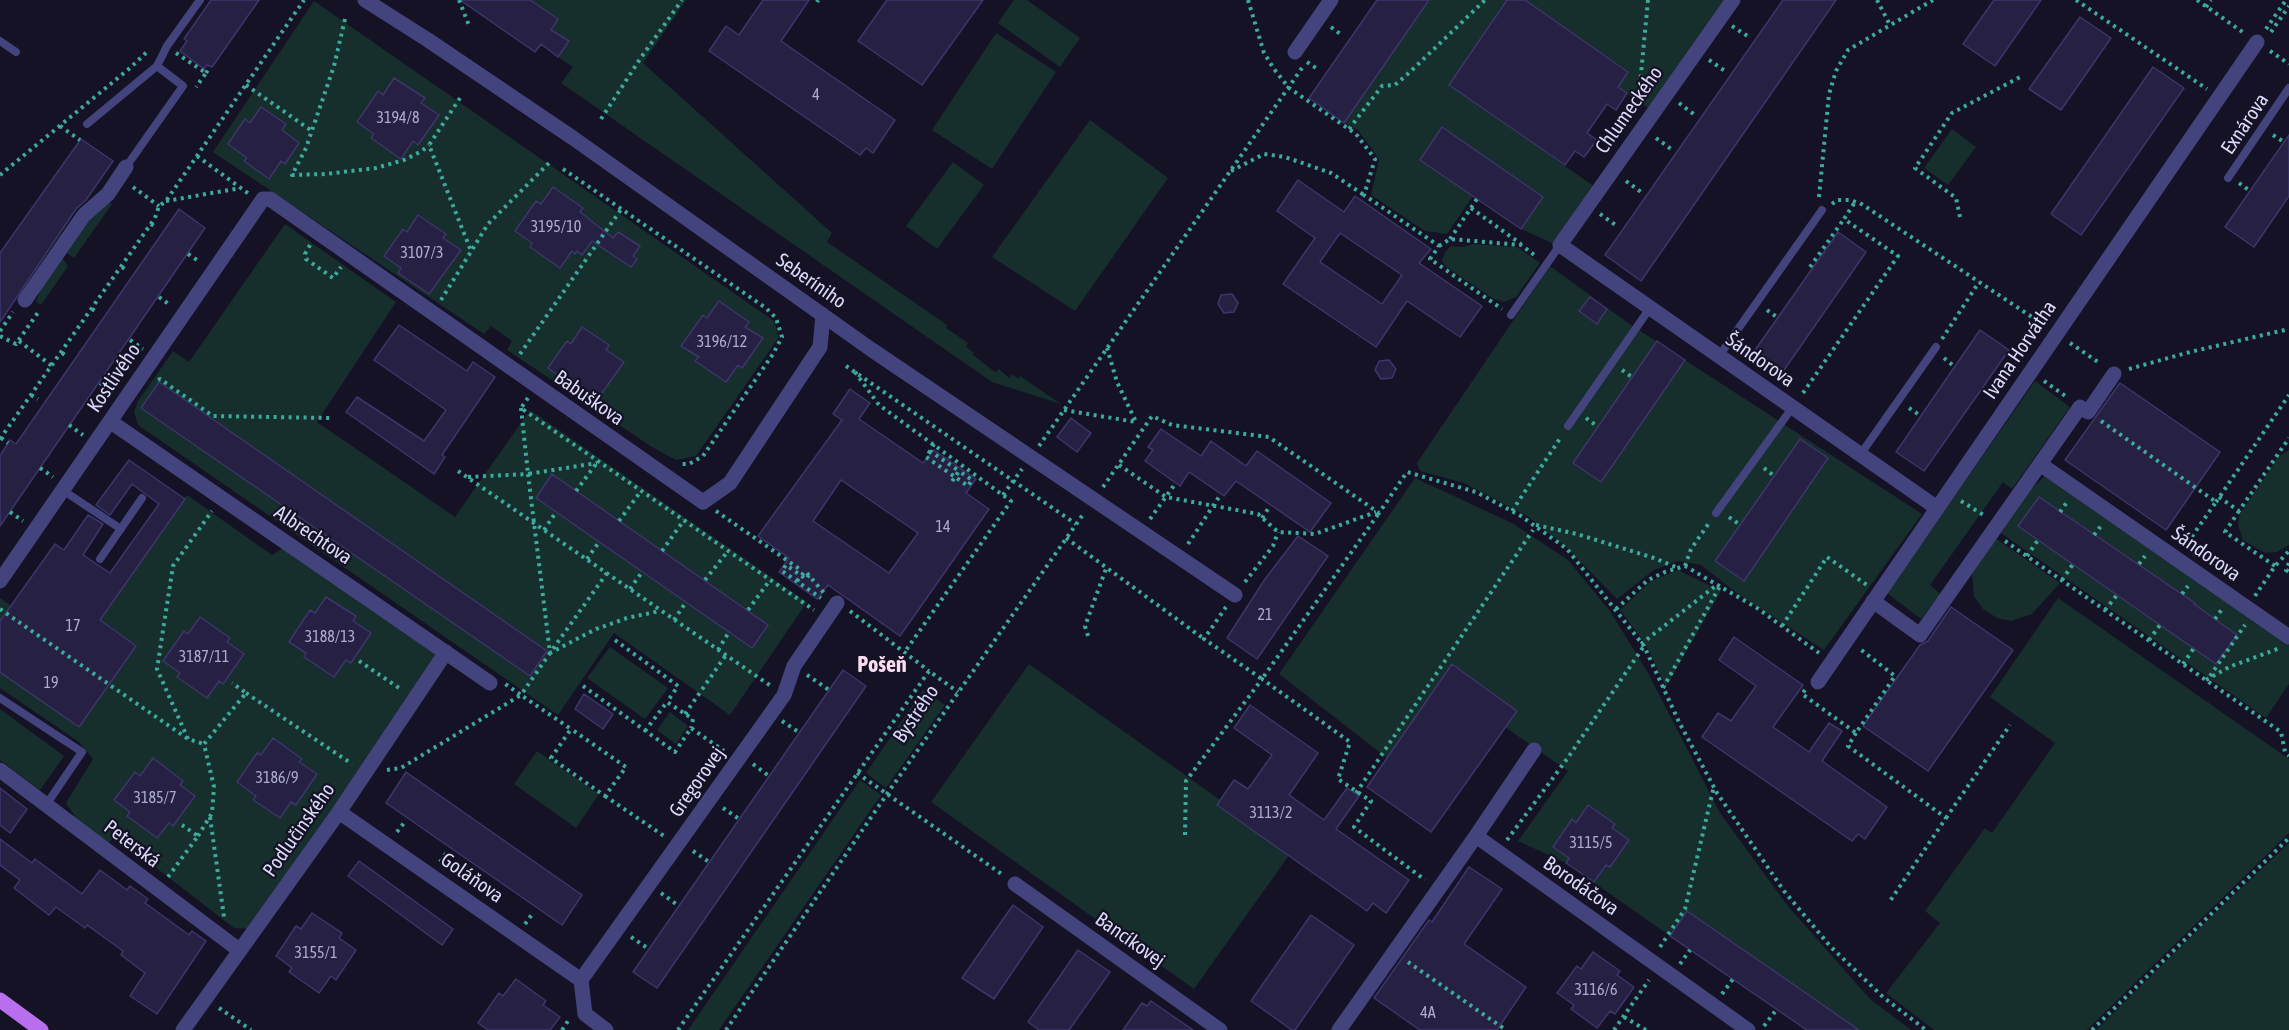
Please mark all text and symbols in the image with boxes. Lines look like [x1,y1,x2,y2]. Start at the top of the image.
street label: Chlumeckého [1590,62,1668,158]
house number: 4 [812,85,820,105]
street label: Exnárova [2216,89,2274,159]
house number: 3194/8 [376,108,420,128]
house number: 3195/10 [531,217,581,237]
house number: 3107/3 [400,243,444,263]
street label: Seberíniho [771,248,851,314]
street label: Ivana Horvátha [1978,296,2062,404]
street label: Šándorova [1721,328,1799,392]
house number: 3196/12 [697,332,747,352]
street label: Kostlivého [82,339,146,417]
street label: Babuškova [549,365,629,431]
street label: Albrechtova [270,500,356,570]
house number: 14 [935,517,951,537]
street label: Šándorova [2167,522,2245,586]
house number: 21 [1257,605,1273,625]
house number: 17 [65,616,81,636]
house number: 3188/13 [305,627,355,647]
house number: 3187/11 [179,647,229,667]
district label: Pošeň [857,652,907,678]
house number: 19 [43,673,59,693]
street label: Bystrého [888,681,944,747]
street label: Gregorovej [664,742,730,822]
house number: 3186/9 [255,768,299,788]
street label: Podlučinského [258,779,340,881]
house number: 3185/7 [133,788,177,808]
house number: 3113/2 [1249,803,1293,823]
street label: Peterská [99,815,165,873]
house number: 3115/5 [1569,833,1613,853]
street label: Goláňova [436,848,508,908]
street label: Borodáčova [1539,851,1623,921]
street label: Bancíkovej [1090,907,1170,973]
house number: 3155/1 [294,943,338,963]
house number: 3116/6 [1574,980,1618,1000]
house number: 4A [1420,1003,1436,1023]

